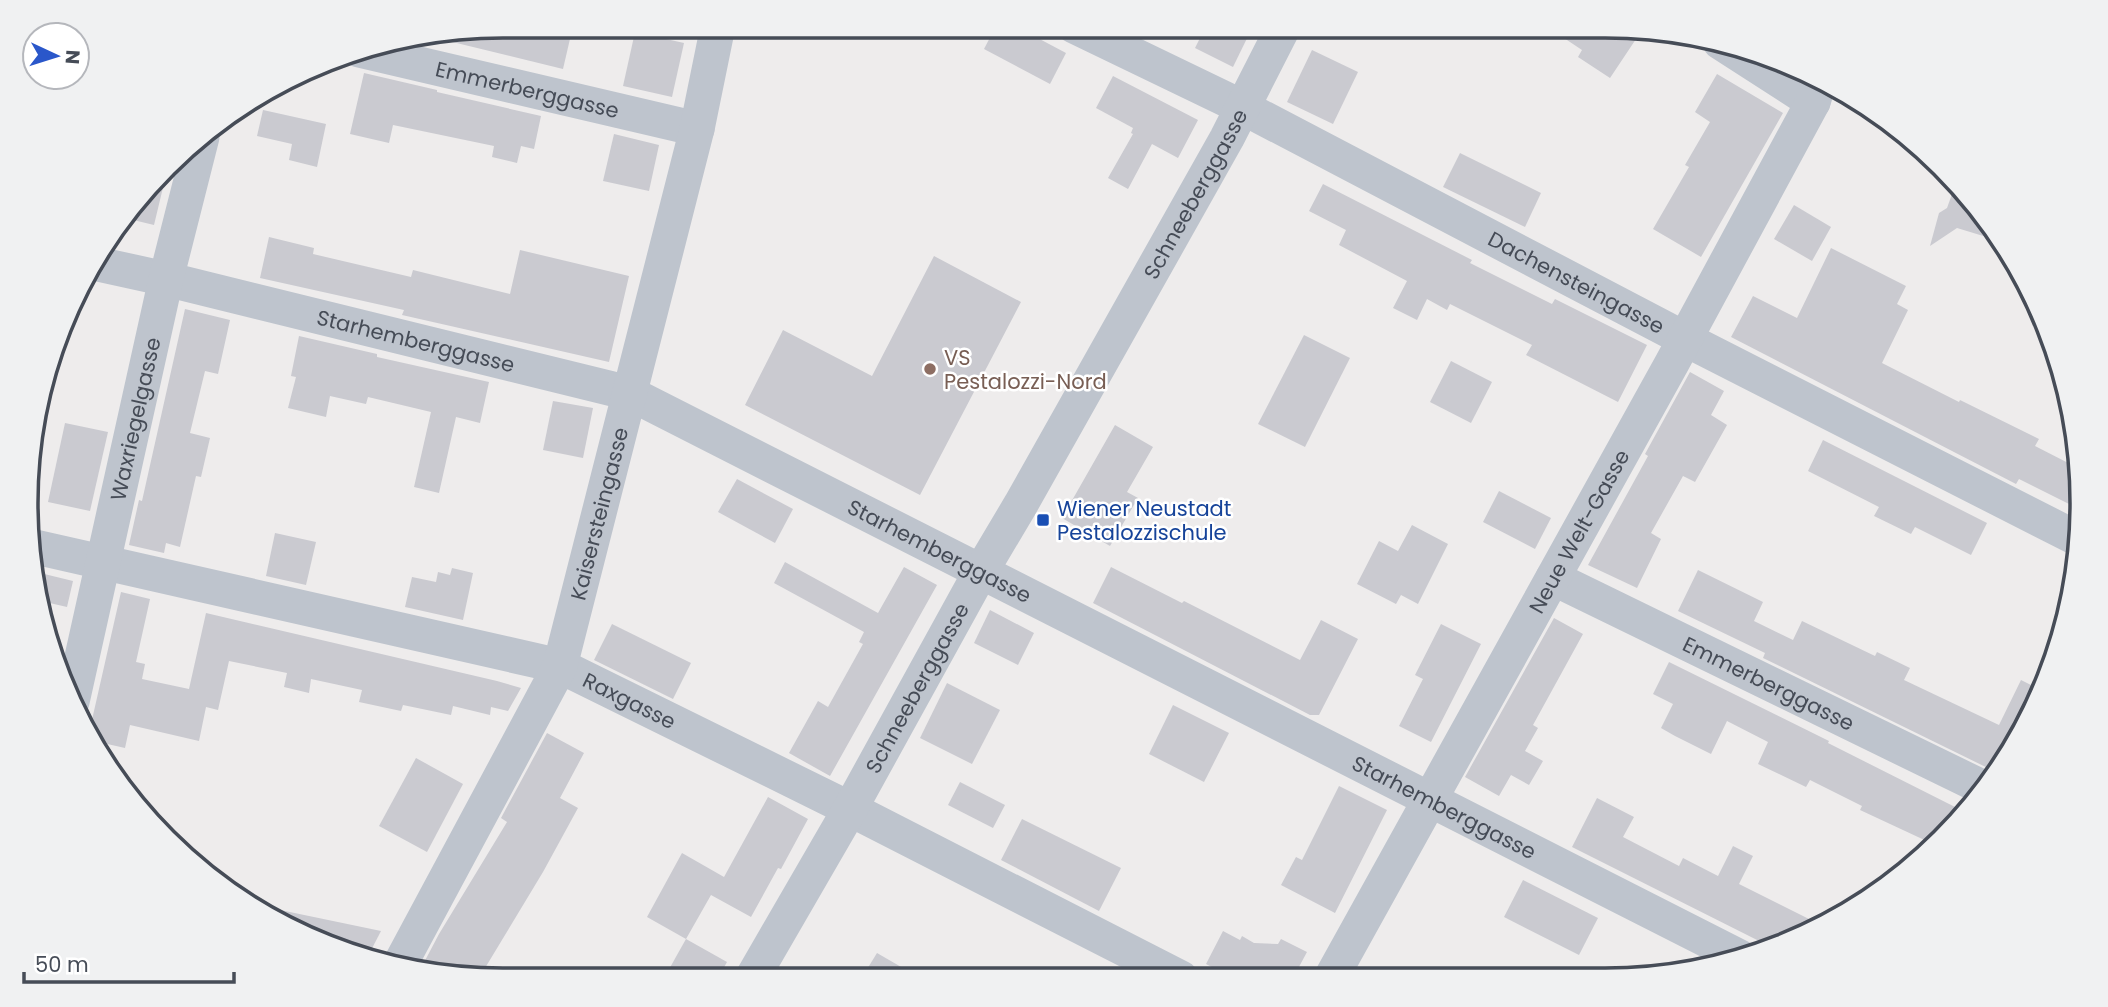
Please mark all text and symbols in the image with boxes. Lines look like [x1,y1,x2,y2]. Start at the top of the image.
north arrow [21,21,91,91]
text: N [58,49,86,65]
street label: Emmerberggasse [433,54,622,125]
street label: Schneeberggasse [1136,104,1254,284]
street label: Dachensteingasse [1483,224,1670,340]
street label: Starhemberggasse [314,302,518,379]
street label: Waxriegelgasse [103,334,167,503]
place label: VS Pestalozzi-Nord [944,343,1107,396]
marker: VS Pestalozzi-Nord [922,361,938,377]
street label: Kaisersteingasse [563,424,635,603]
street label: Neue Welt-Gasse [1522,444,1636,618]
street label: Starhemberggasse [843,492,1037,610]
place label: Wiener Neustadt Pestalozzischule [1057,494,1231,547]
marker: Wiener Neustadt Pestalozzischule [1035,512,1051,528]
street label: Schneeberggasse [858,597,975,778]
street label: Emmerberggasse [1678,629,1859,737]
street label: Raxgasse [578,665,681,736]
street label: Starhemberggasse [1347,748,1541,866]
scale bar [24,940,234,984]
text: 50 m [35,950,89,979]

